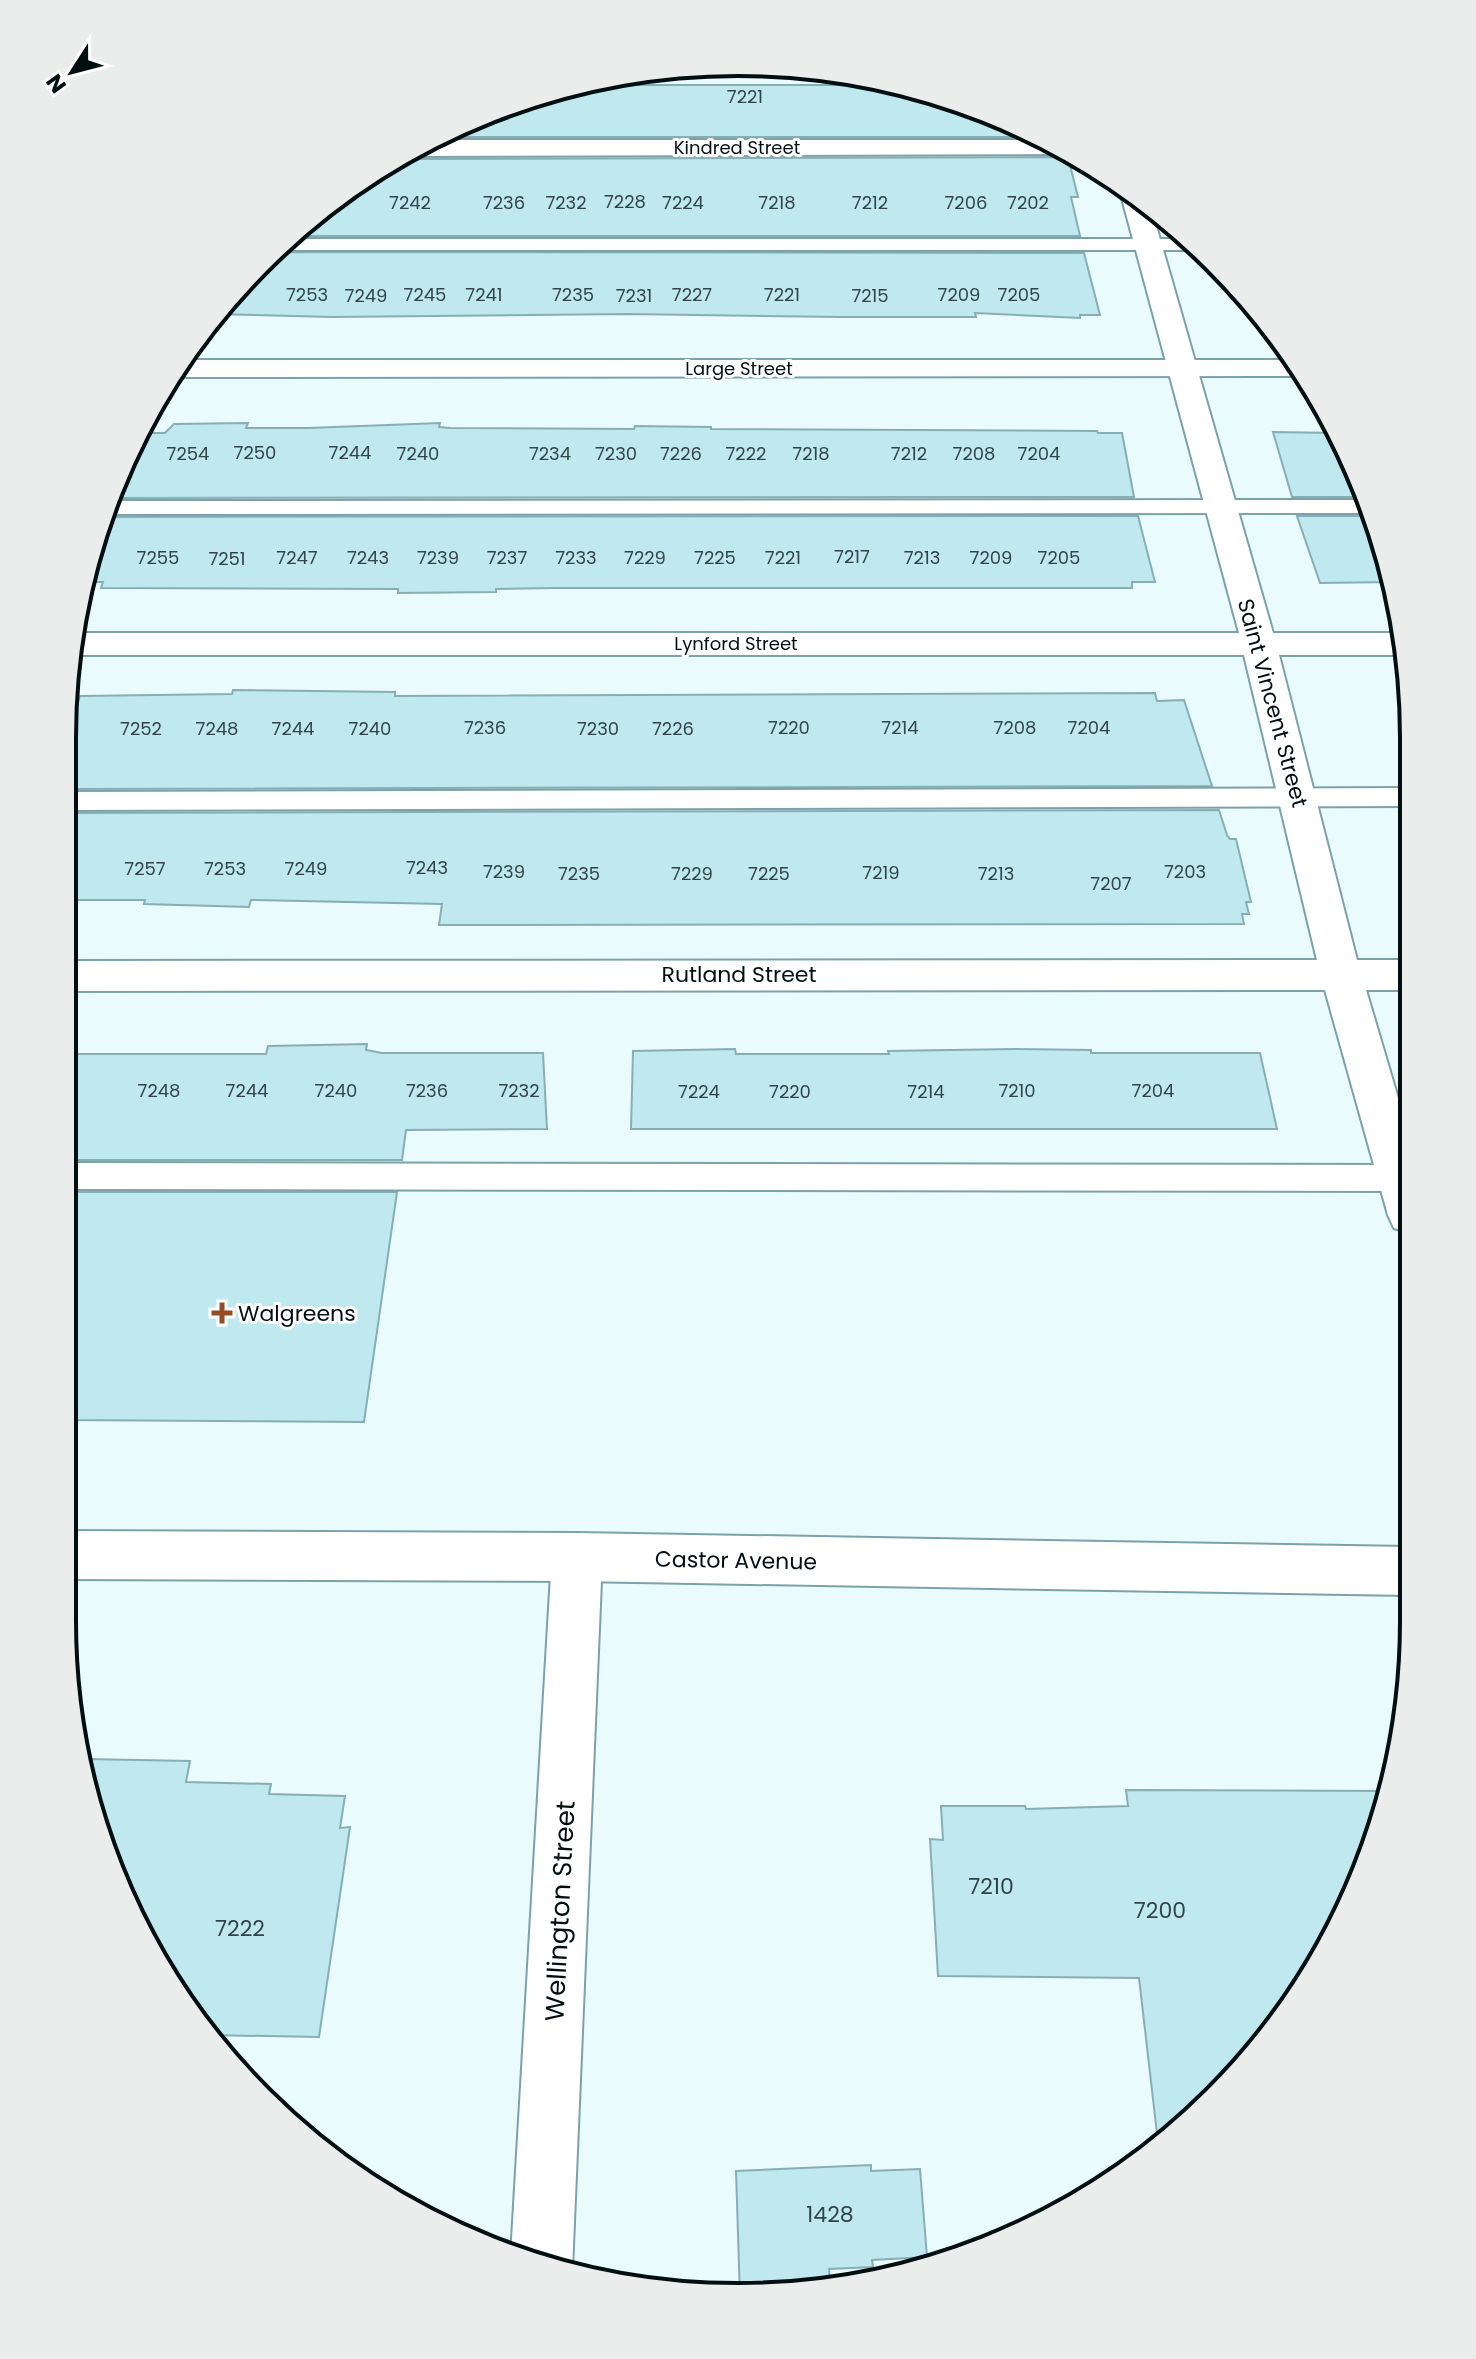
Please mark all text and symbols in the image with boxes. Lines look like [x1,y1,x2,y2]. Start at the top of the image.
north arrow [32,32,112,112]
text: N [39,68,74,99]
house number: 7221 [727,84,763,109]
street label: Kindred Street [674,135,800,160]
house number: 7228 [604,189,646,214]
house number: 7242 [389,190,431,215]
house number: 7236 [483,190,525,215]
house number: 7232 [545,190,587,215]
house number: 7224 [662,190,704,215]
house number: 7218 [758,190,796,215]
house number: 7212 [852,190,888,215]
house number: 7206 [945,190,987,215]
house number: 7202 [1007,190,1049,215]
house number: 7253 [286,282,328,307]
house number: 7245 [404,282,446,307]
house number: 7241 [465,282,503,307]
house number: 7235 [552,282,594,307]
house number: 7227 [672,282,712,307]
house number: 7221 [764,282,800,307]
house number: 7209 [938,282,980,307]
house number: 7205 [998,282,1040,307]
house number: 7249 [345,283,387,308]
house number: 7231 [616,283,652,308]
house number: 7215 [851,283,889,308]
street label: Large Street [685,356,793,381]
house number: 7250 [234,440,276,465]
house number: 7244 [329,440,371,465]
house number: 7254 [167,441,209,466]
house number: 7240 [397,441,439,466]
house number: 7234 [529,441,571,466]
house number: 7230 [595,441,637,466]
house number: 7226 [660,441,702,466]
house number: 7222 [726,441,766,466]
house number: 7218 [792,441,830,466]
house number: 7212 [891,441,927,466]
house number: 7208 [953,441,995,466]
house number: 7204 [1018,441,1060,466]
house number: 7217 [834,544,870,569]
house number: 7255 [137,545,179,570]
house number: 7247 [276,545,318,570]
house number: 7243 [347,545,389,570]
house number: 7239 [417,545,459,570]
house number: 7237 [487,545,527,570]
house number: 7233 [555,545,597,570]
house number: 7229 [624,545,666,570]
house number: 7225 [694,545,736,570]
house number: 7221 [765,545,801,570]
house number: 7213 [904,545,940,570]
house number: 7209 [970,545,1012,570]
house number: 7205 [1038,545,1080,570]
house number: 7251 [208,546,246,571]
street label: Saint Vincent Street [1230,595,1315,811]
street label: Lynford Street [674,631,798,656]
house number: 7236 [464,715,506,740]
house number: 7220 [768,715,810,740]
house number: 7214 [881,715,919,740]
house number: 7208 [994,715,1036,740]
house number: 7204 [1068,715,1110,740]
house number: 7252 [120,716,162,741]
house number: 7248 [196,716,238,741]
house number: 7244 [272,716,314,741]
house number: 7240 [349,716,391,741]
house number: 7230 [577,716,619,741]
house number: 7226 [652,716,694,741]
house number: 7243 [406,855,448,880]
house number: 7257 [124,856,166,881]
house number: 7253 [204,856,246,881]
house number: 7249 [285,856,327,881]
house number: 7239 [483,859,525,884]
house number: 7203 [1164,859,1206,884]
house number: 7219 [862,860,900,885]
house number: 7235 [558,861,600,886]
house number: 7229 [671,861,713,886]
house number: 7225 [748,861,790,886]
house number: 7213 [978,861,1014,886]
house number: 7207 [1090,871,1132,896]
street label: Rutland Street [662,959,817,990]
house number: 7248 [138,1078,180,1103]
house number: 7244 [226,1078,268,1103]
house number: 7240 [315,1078,357,1103]
house number: 7236 [406,1078,448,1103]
house number: 7232 [498,1078,540,1103]
house number: 7210 [998,1078,1036,1103]
house number: 7204 [1132,1078,1174,1103]
house number: 7224 [678,1079,720,1104]
house number: 7220 [769,1079,811,1104]
house number: 7214 [907,1079,945,1104]
place label: Walgreens [238,1298,356,1329]
marker: Walgreens [213,1304,231,1322]
street label: Castor Avenue [655,1544,817,1577]
street label: Wellington Street [536,1800,584,2022]
house number: 7210 [968,1871,1014,1902]
house number: 7200 [1134,1895,1186,1926]
house number: 7222 [215,1913,265,1944]
house number: 1428 [806,2199,854,2230]

